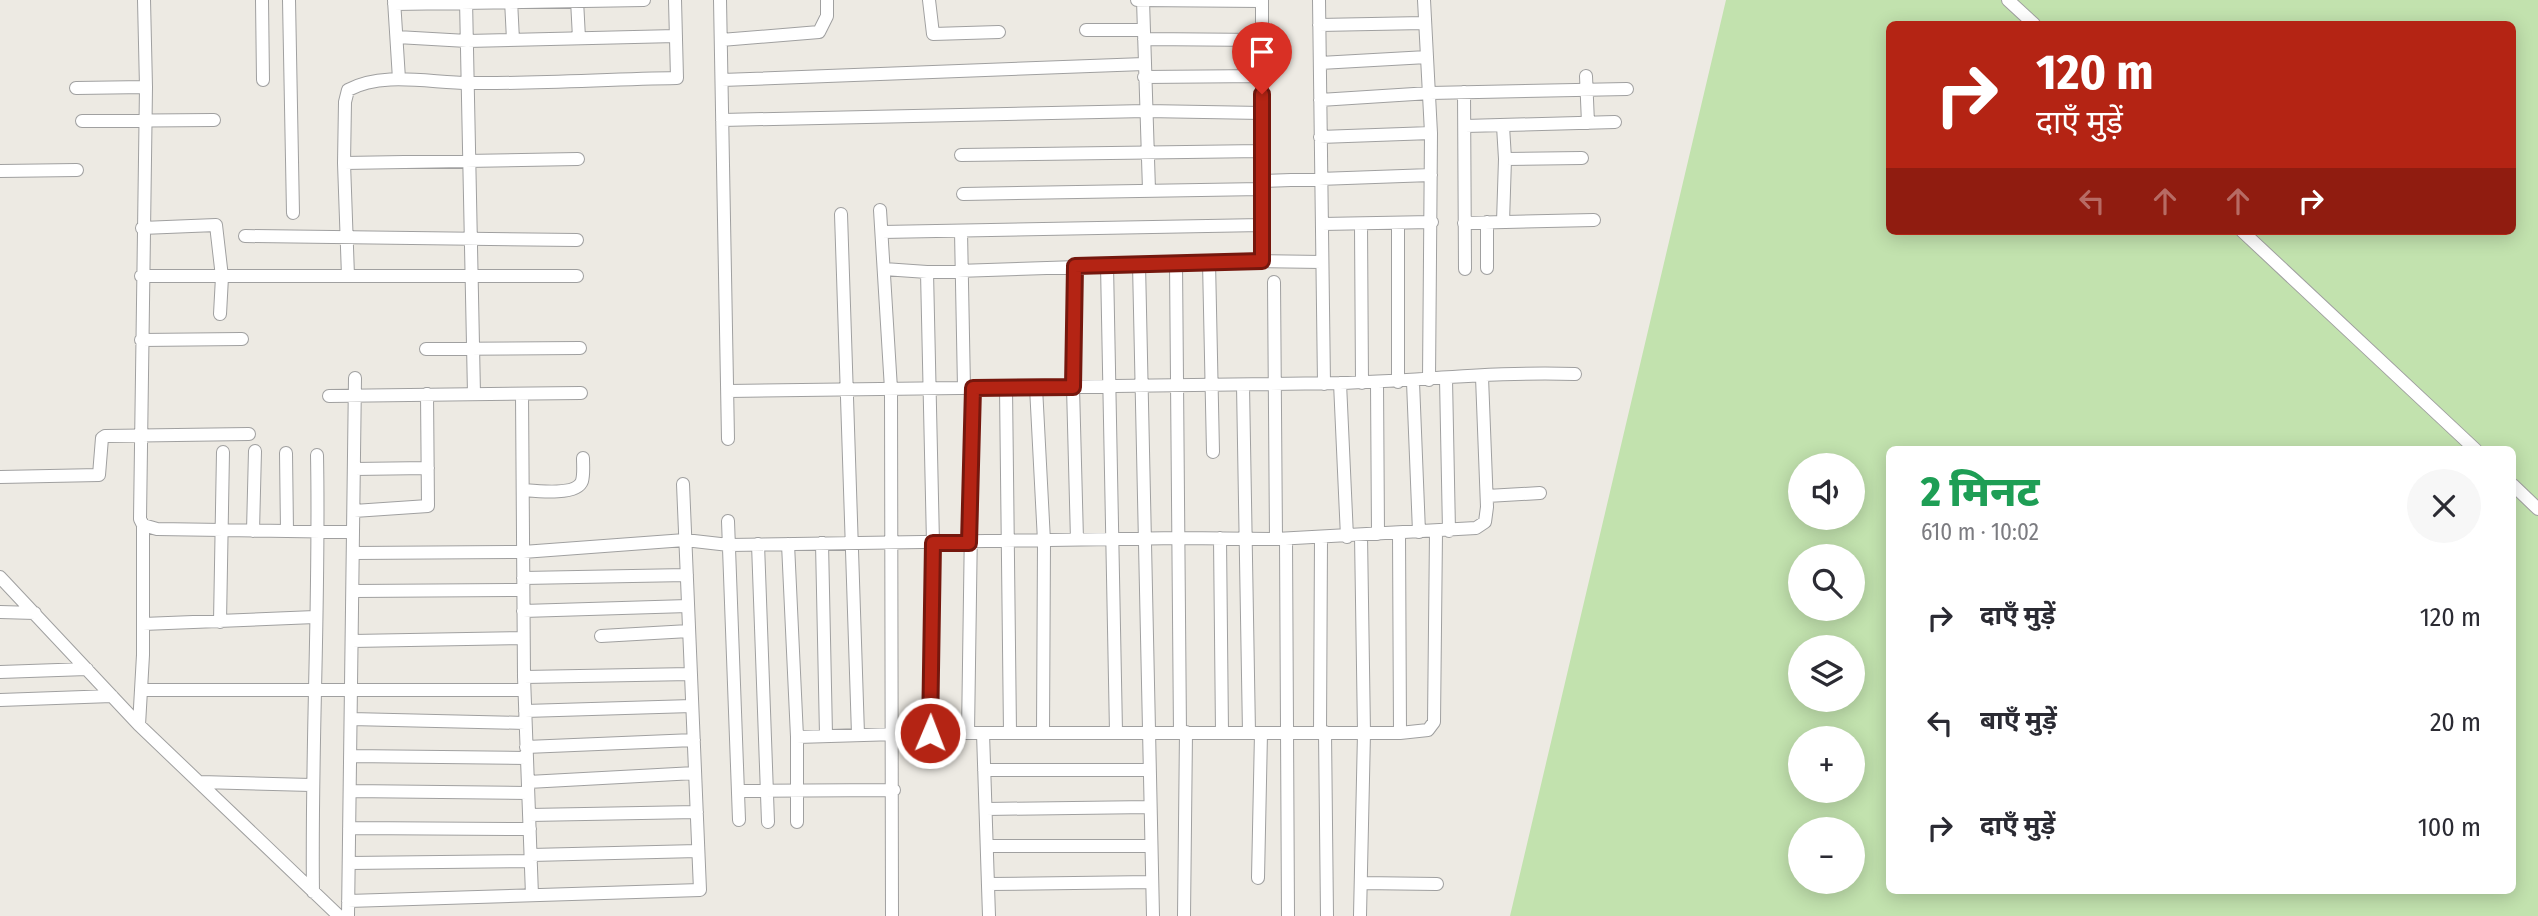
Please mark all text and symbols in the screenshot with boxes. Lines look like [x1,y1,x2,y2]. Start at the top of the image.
pin [1232,22,1292,94]
icon: arrive [1243,33,1281,71]
text: 120 m [2036,43,2154,102]
icon: right [1921,49,2012,140]
text: दाएँ मुड़ें [2036,103,2123,141]
icon: left [2073,182,2111,220]
icon: ahead [2146,182,2184,220]
icon: ahead [2219,182,2257,220]
icon: right [2292,182,2330,220]
map controls [1788,453,1865,894]
button: sound [1788,453,1865,530]
text: 2 मिनट [1921,467,2040,517]
button: close [2407,469,2481,543]
text: 610 m · 10:02 [1921,518,2039,546]
button: search [1788,544,1865,621]
icon: right [1921,599,1959,637]
text: दाएँ मुड़ें [1980,600,2055,631]
text: 120 m [2420,602,2481,633]
button: layers [1788,635,1865,712]
position arrow [893,696,967,770]
icon: left [1921,704,1959,742]
text: बाएँ मुड़ें [1980,705,2057,736]
text: 20 m [2430,707,2481,738]
button: + [1788,726,1865,803]
icon: right [1921,809,1959,847]
text: दाएँ मुड़ें [1980,810,2055,841]
text: 100 m [2418,812,2481,843]
button: − [1788,817,1865,894]

